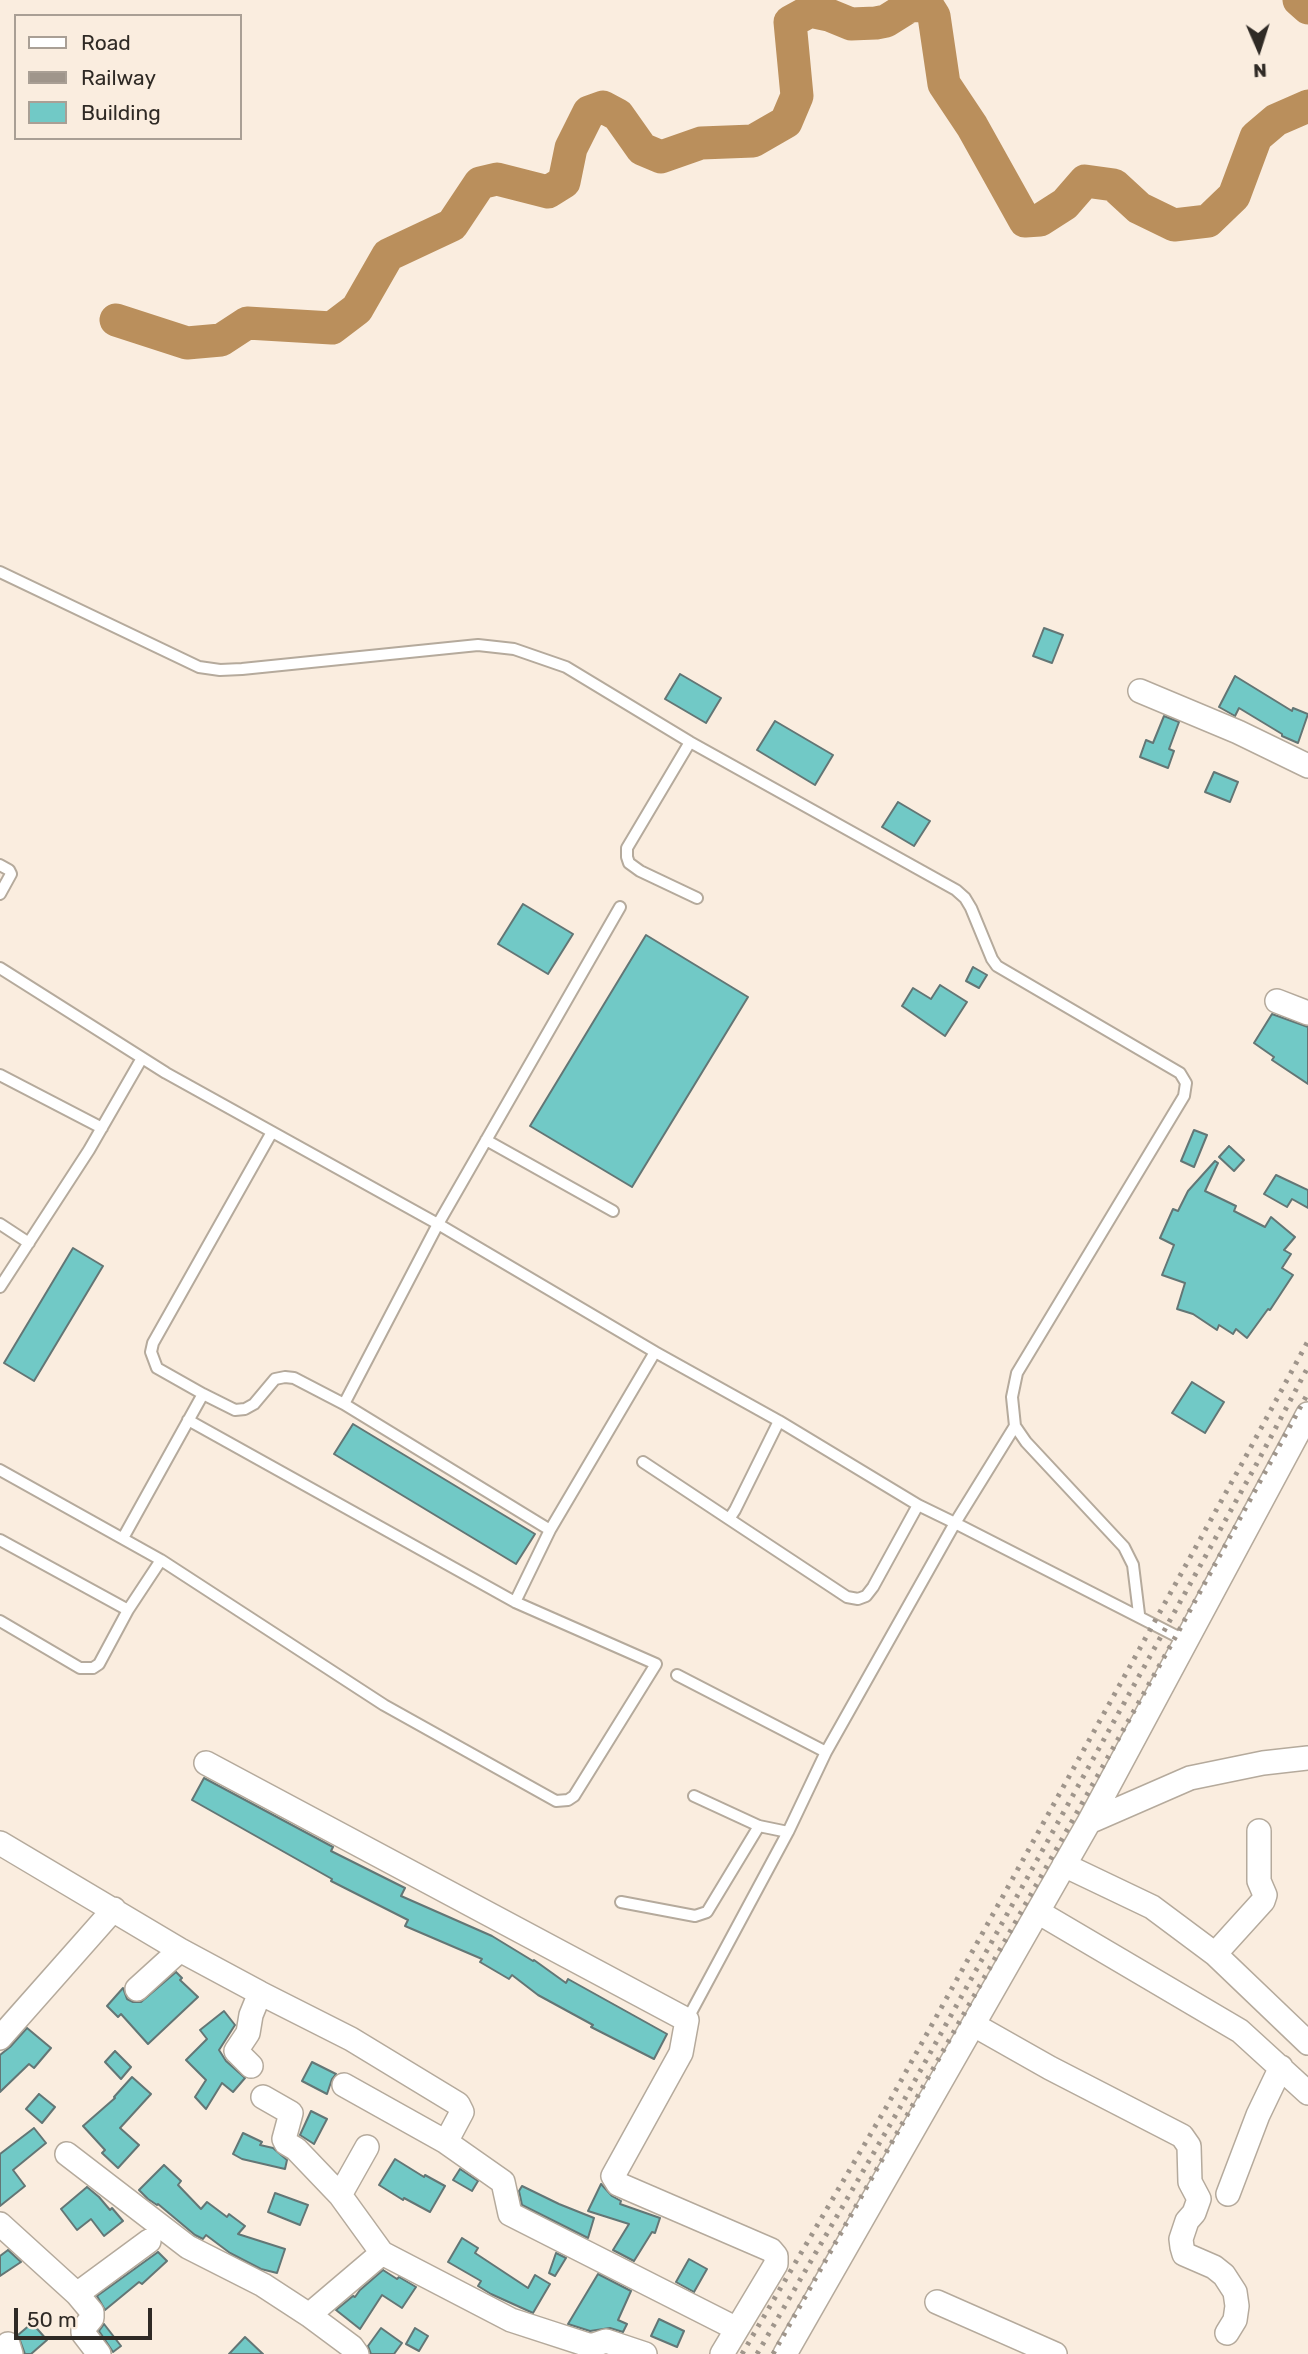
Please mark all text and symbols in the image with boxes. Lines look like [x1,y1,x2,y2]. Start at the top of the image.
legend [14,14,242,140]
north arrow [1224,14,1294,84]
text: Road [81,30,131,55]
text: N [1253,59,1268,82]
text: Railway [81,65,156,90]
text: Building [81,100,161,125]
scale bar [18,2294,156,2338]
text: 50 m [27,2307,77,2332]

